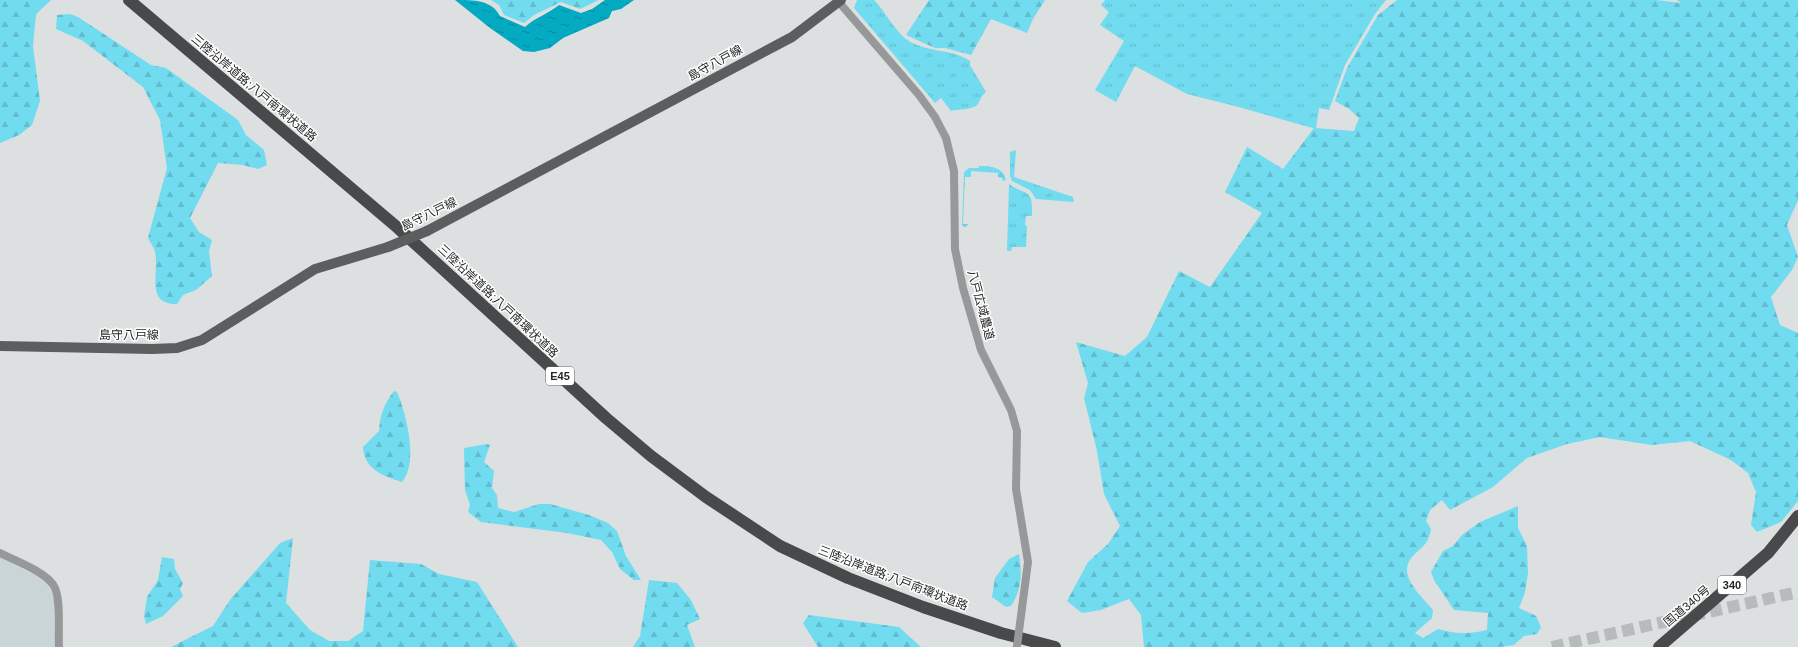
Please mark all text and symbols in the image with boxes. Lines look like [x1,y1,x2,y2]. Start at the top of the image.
street label: 三陸沿岸道路;八戸南環状道路 [188,31,320,145]
street label: 島守八戸線 [685,42,745,84]
street label: 島守八戸線 [399,195,459,233]
street label: 三陸沿岸道路;八戸南環状道路 [435,242,561,360]
street label: 八戸広域農道 [965,268,997,342]
street label: 島守八戸線 [99,328,159,342]
road number: E45 [546,367,574,385]
street label: 三陸沿岸道路;八戸南環状道路 [816,543,970,613]
road number: 340 [1718,576,1746,594]
street label: 国道340号 [1661,583,1713,629]

